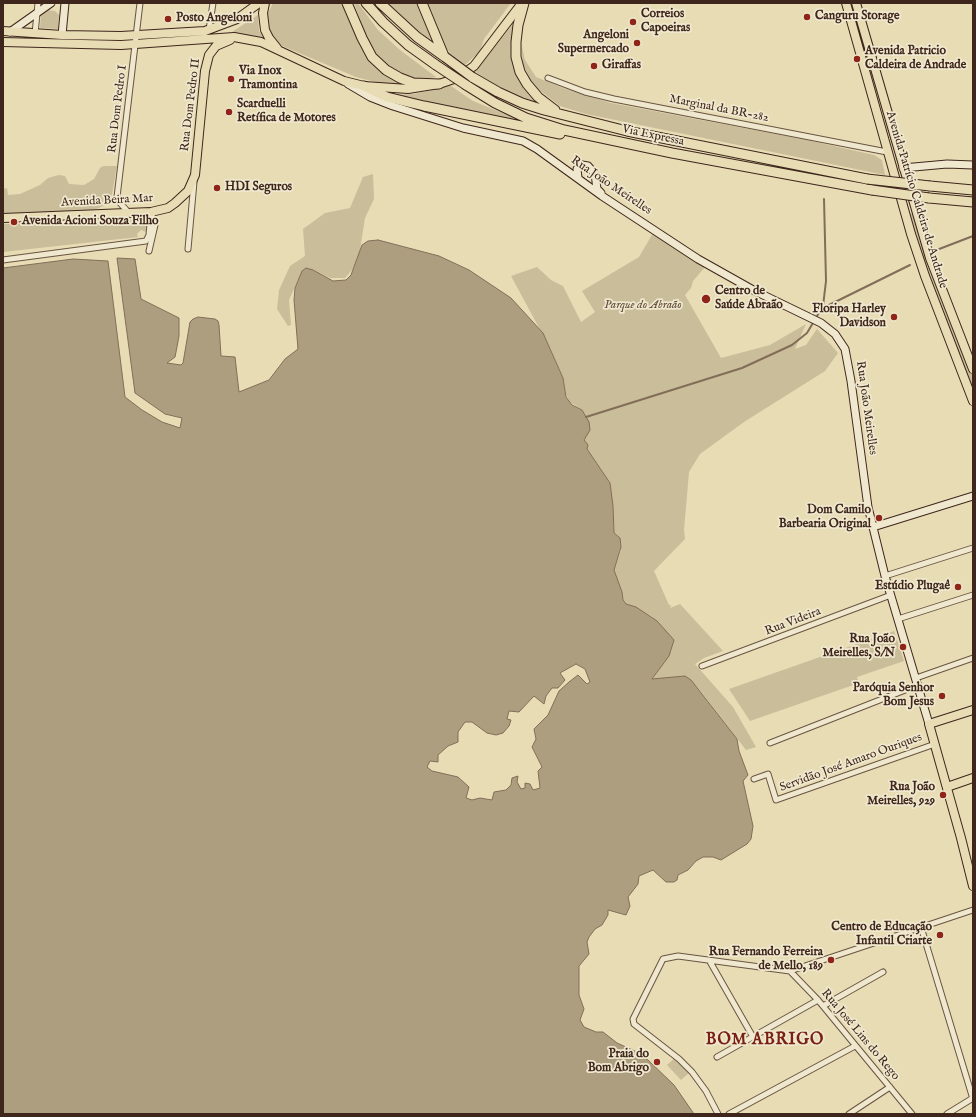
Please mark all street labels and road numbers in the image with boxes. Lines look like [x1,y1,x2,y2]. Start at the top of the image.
street label: Rua Dom Pedro II [178,58,204,152]
street label: Rua Dom Pedro I [105,64,131,154]
street label: Marginal da BR-282 [668,92,770,126]
street label: Avenida Patrício Caldeira de Andrade [882,110,950,290]
street label: Via Expressa [621,122,685,150]
street label: Rua João Meirelles [568,154,654,218]
street label: Avenida Beira Mar [61,191,153,211]
street label: Rua João Meirelles [852,360,880,456]
street label: Rua Videira [763,605,823,639]
street label: Servidão José Amaro Ouriques [778,731,924,795]
street label: Rua José Lins do Rego [818,987,902,1083]

